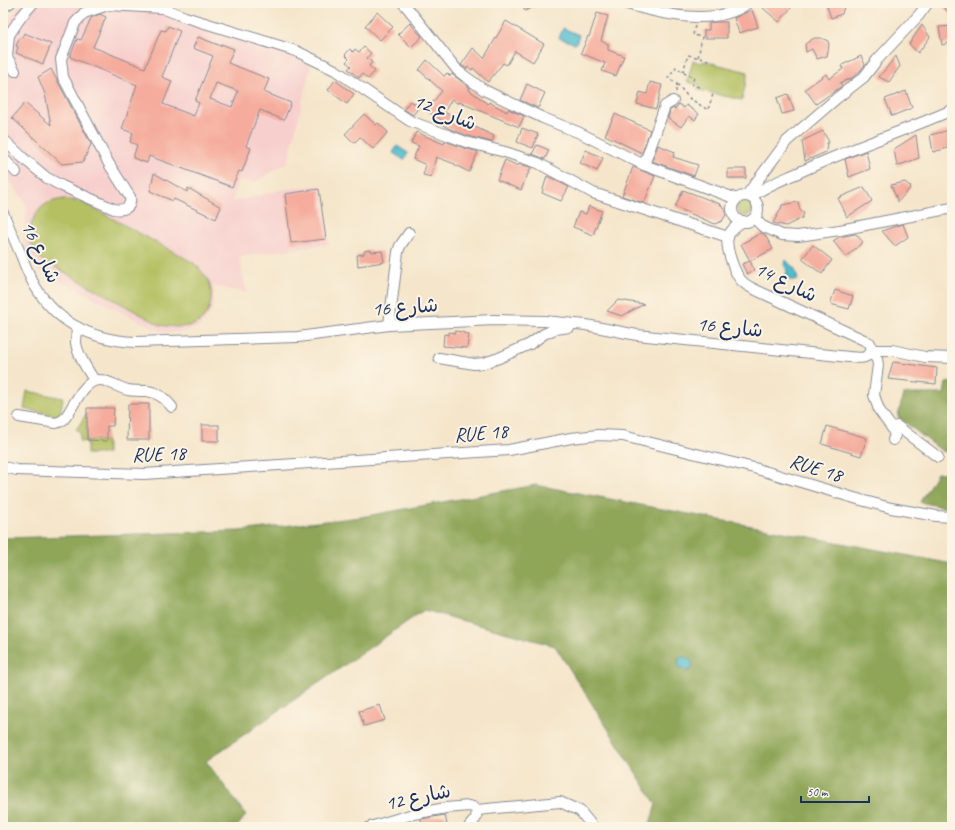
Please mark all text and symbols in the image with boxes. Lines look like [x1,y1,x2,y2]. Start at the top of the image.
street label: شارع 12 [409,88,480,137]
street label: شارع 16 [14,217,67,288]
street label: شارع 14 [750,256,821,309]
street label: شارع 16 [371,292,439,323]
street label: شارع 16 [696,311,764,344]
street label: RUE 18 [453,418,511,448]
street label: RUE 18 [132,440,188,467]
street label: RUE 18 [787,448,847,488]
street label: شارع 12 [383,778,453,817]
scale bar [801,778,869,804]
text: 50 m [807,784,829,800]

